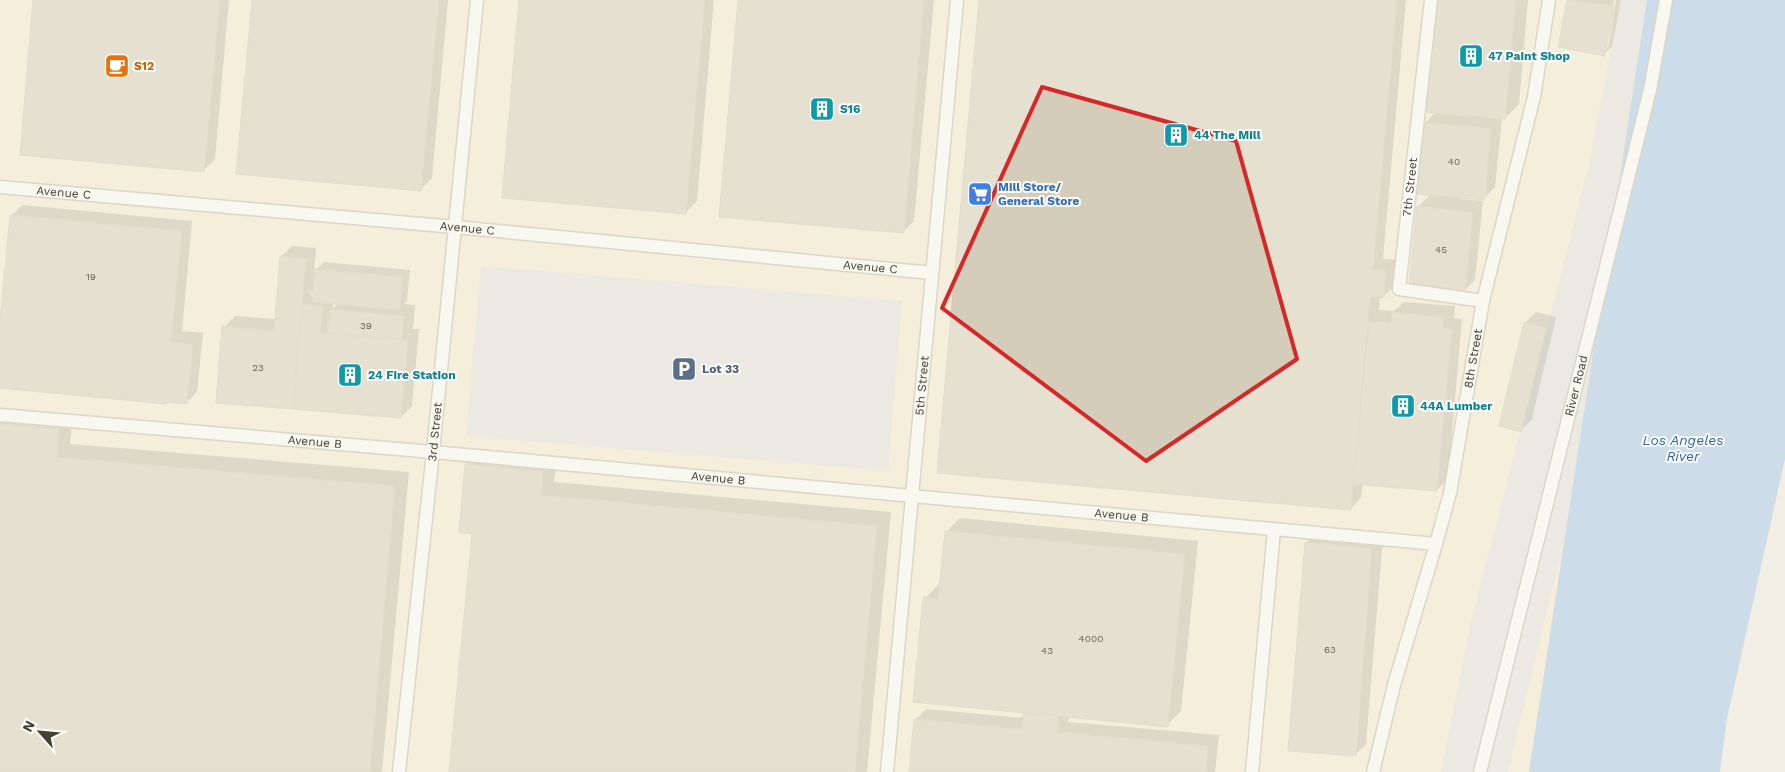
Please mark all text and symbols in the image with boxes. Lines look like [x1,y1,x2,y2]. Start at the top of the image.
building icon: 47 Paint Shop [1458,43,1484,69]
place label: 47 Paint Shop [1488,49,1570,63]
cafe icon: S12 [104,53,130,79]
place label: S12 [134,59,154,73]
building icon: S16 [809,96,835,122]
place label: S16 [840,102,860,116]
building icon: 44 The Mill [1163,122,1189,148]
place label: 44 The Mill [1194,128,1261,142]
house number: 40 [1448,156,1460,167]
street label: 7th Street [1400,157,1420,217]
place label: Mill Store/ General Store [998,180,1079,208]
supermarket icon: Mill Store/ General Store [967,181,993,207]
street label: Avenue C [36,183,92,202]
street label: Avenue C [439,219,495,238]
house number: 45 [1435,244,1447,255]
street label: Avenue C [842,257,898,277]
house number: 19 [86,271,96,282]
house number: 39 [360,320,372,331]
street label: 8th Street [1461,328,1485,389]
street label: River Road [1562,354,1591,418]
street label: 5th Street [912,355,932,416]
parking icon: Lot 33 [671,356,697,382]
house number: 23 [252,362,264,373]
building icon: 24 Fire Station [337,362,363,388]
place label: Lot 33 [702,362,739,376]
place label: 24 Fire Station [368,368,456,382]
building icon: 44A Lumber [1390,393,1416,419]
place label: 44A Lumber [1420,399,1493,413]
street label: 3rd Street [425,402,445,462]
water label: Los Angeles River [1643,432,1723,464]
street label: Avenue B [287,433,343,451]
street label: Avenue B [690,469,746,488]
street label: Avenue B [1094,506,1149,525]
house number: 4000 [1079,633,1103,644]
house number: 63 [1324,644,1336,655]
house number: 43 [1041,645,1053,656]
north arrow [15,707,65,757]
text: N [19,718,38,734]

